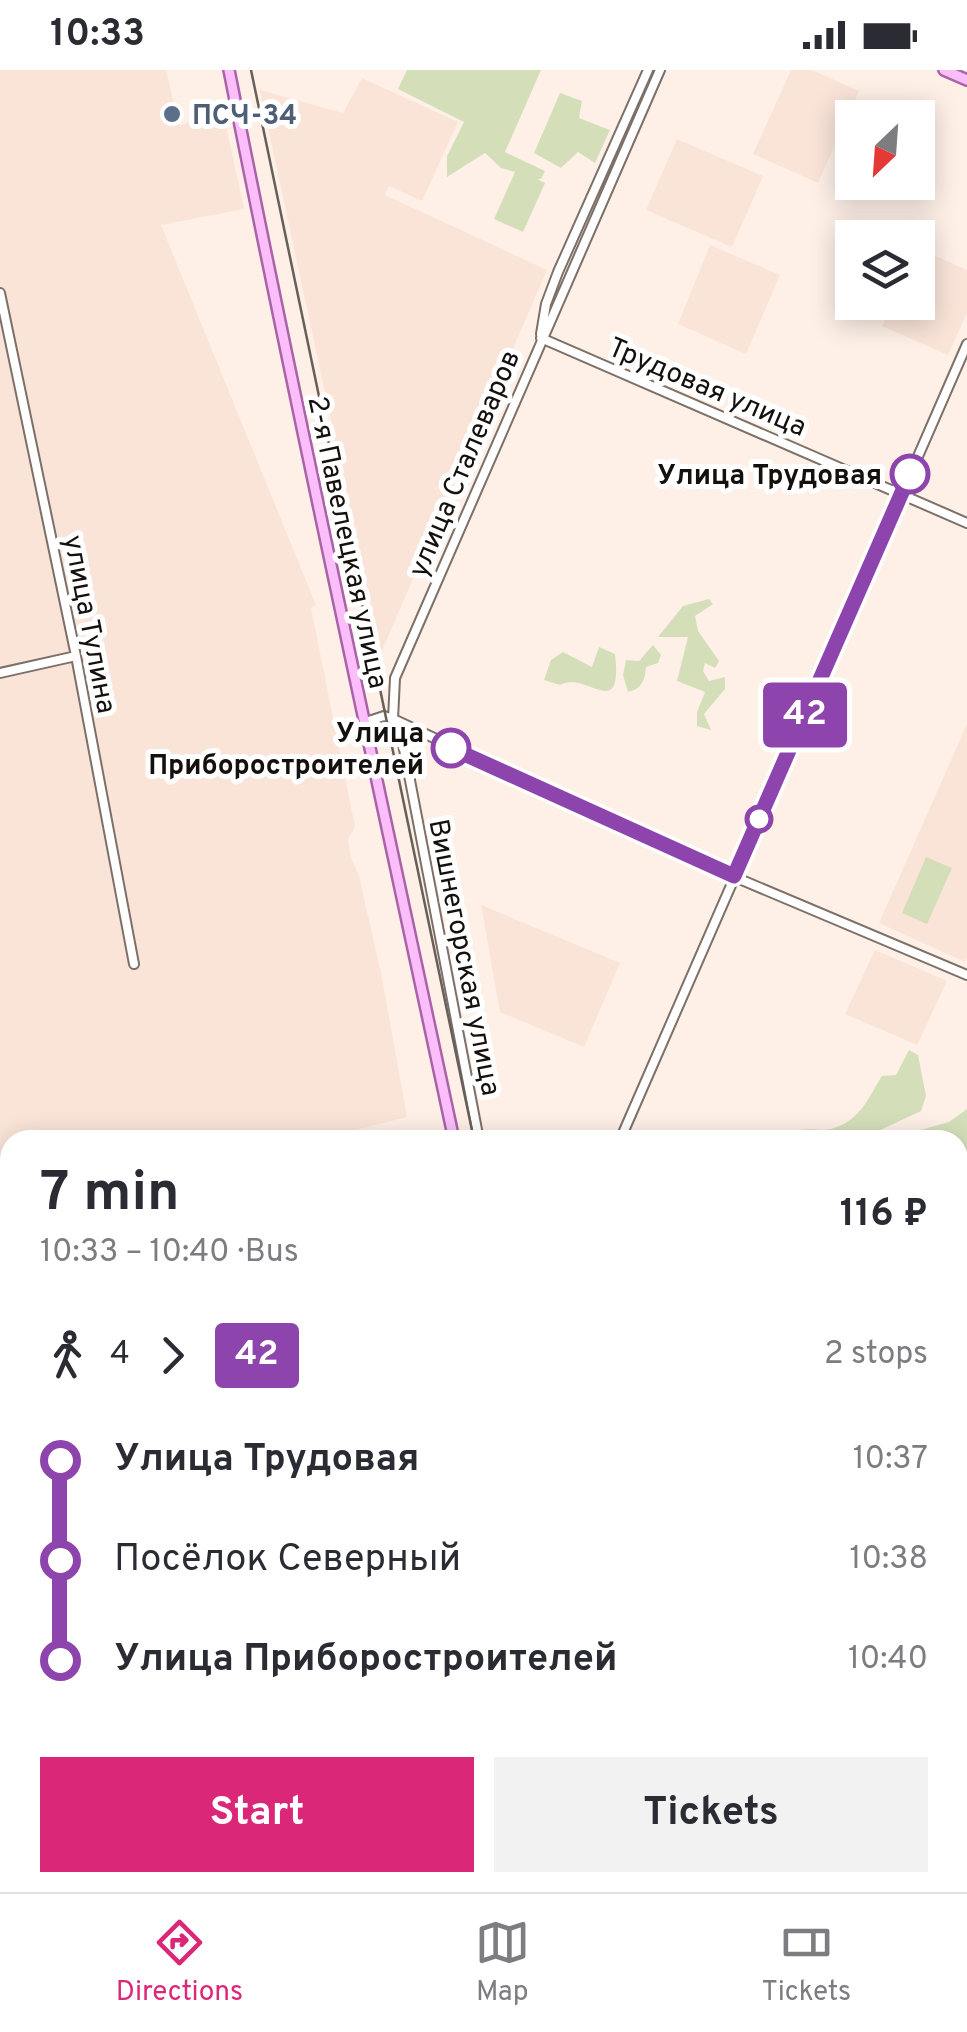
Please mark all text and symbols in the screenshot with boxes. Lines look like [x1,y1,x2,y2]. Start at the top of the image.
text: 10:33 [50,11,145,60]
place label: ПСЧ-34 [192,99,297,135]
north arrow [835,100,935,200]
map controls [835,100,935,320]
marker: ПСЧ-34 [161,103,183,125]
button: layers [835,220,935,320]
street label: Трудовая улица [602,331,811,447]
street label: улица Сталеваров [402,345,530,583]
street label: 2-я Павелецкая улица [297,393,395,692]
marker: Улица Трудовая [891,455,929,493]
place label: Улица Трудовая [657,459,882,495]
street label: улица Тулина [53,532,123,717]
line badge: 42 [760,682,850,748]
text: 42 [783,693,827,737]
place label: Улица Приборостроителей [148,717,424,785]
marker: Улица Приборостроителей [432,729,470,767]
unlabelled marker [746,806,772,832]
street label: Вишнегорская улица [419,816,508,1099]
text: 7 min [40,1160,180,1230]
text: 116 ₽ [840,1191,928,1240]
text: 10:33 – 10:40 · Bus [40,1233,299,1273]
icon: walk [40,1328,95,1383]
icon: forward [145,1328,200,1383]
text: 42 [235,1333,279,1377]
text: 4 [110,1335,130,1375]
text: 2 stops [824,1335,928,1375]
text: Улица Трудовая [114,1436,419,1485]
text: 10:37 [853,1440,928,1480]
text: Посёлок Северный [114,1536,461,1585]
text: 10:38 [850,1540,928,1580]
text: Улица Приборостроителей [114,1636,617,1685]
text: 10:40 [848,1640,928,1680]
button: Start [40,1757,474,1872]
button: Tickets [494,1757,928,1872]
tab: Directions [116,1915,243,2011]
tab: Map [475,1915,530,2011]
tab: Tickets [761,1915,851,2011]

